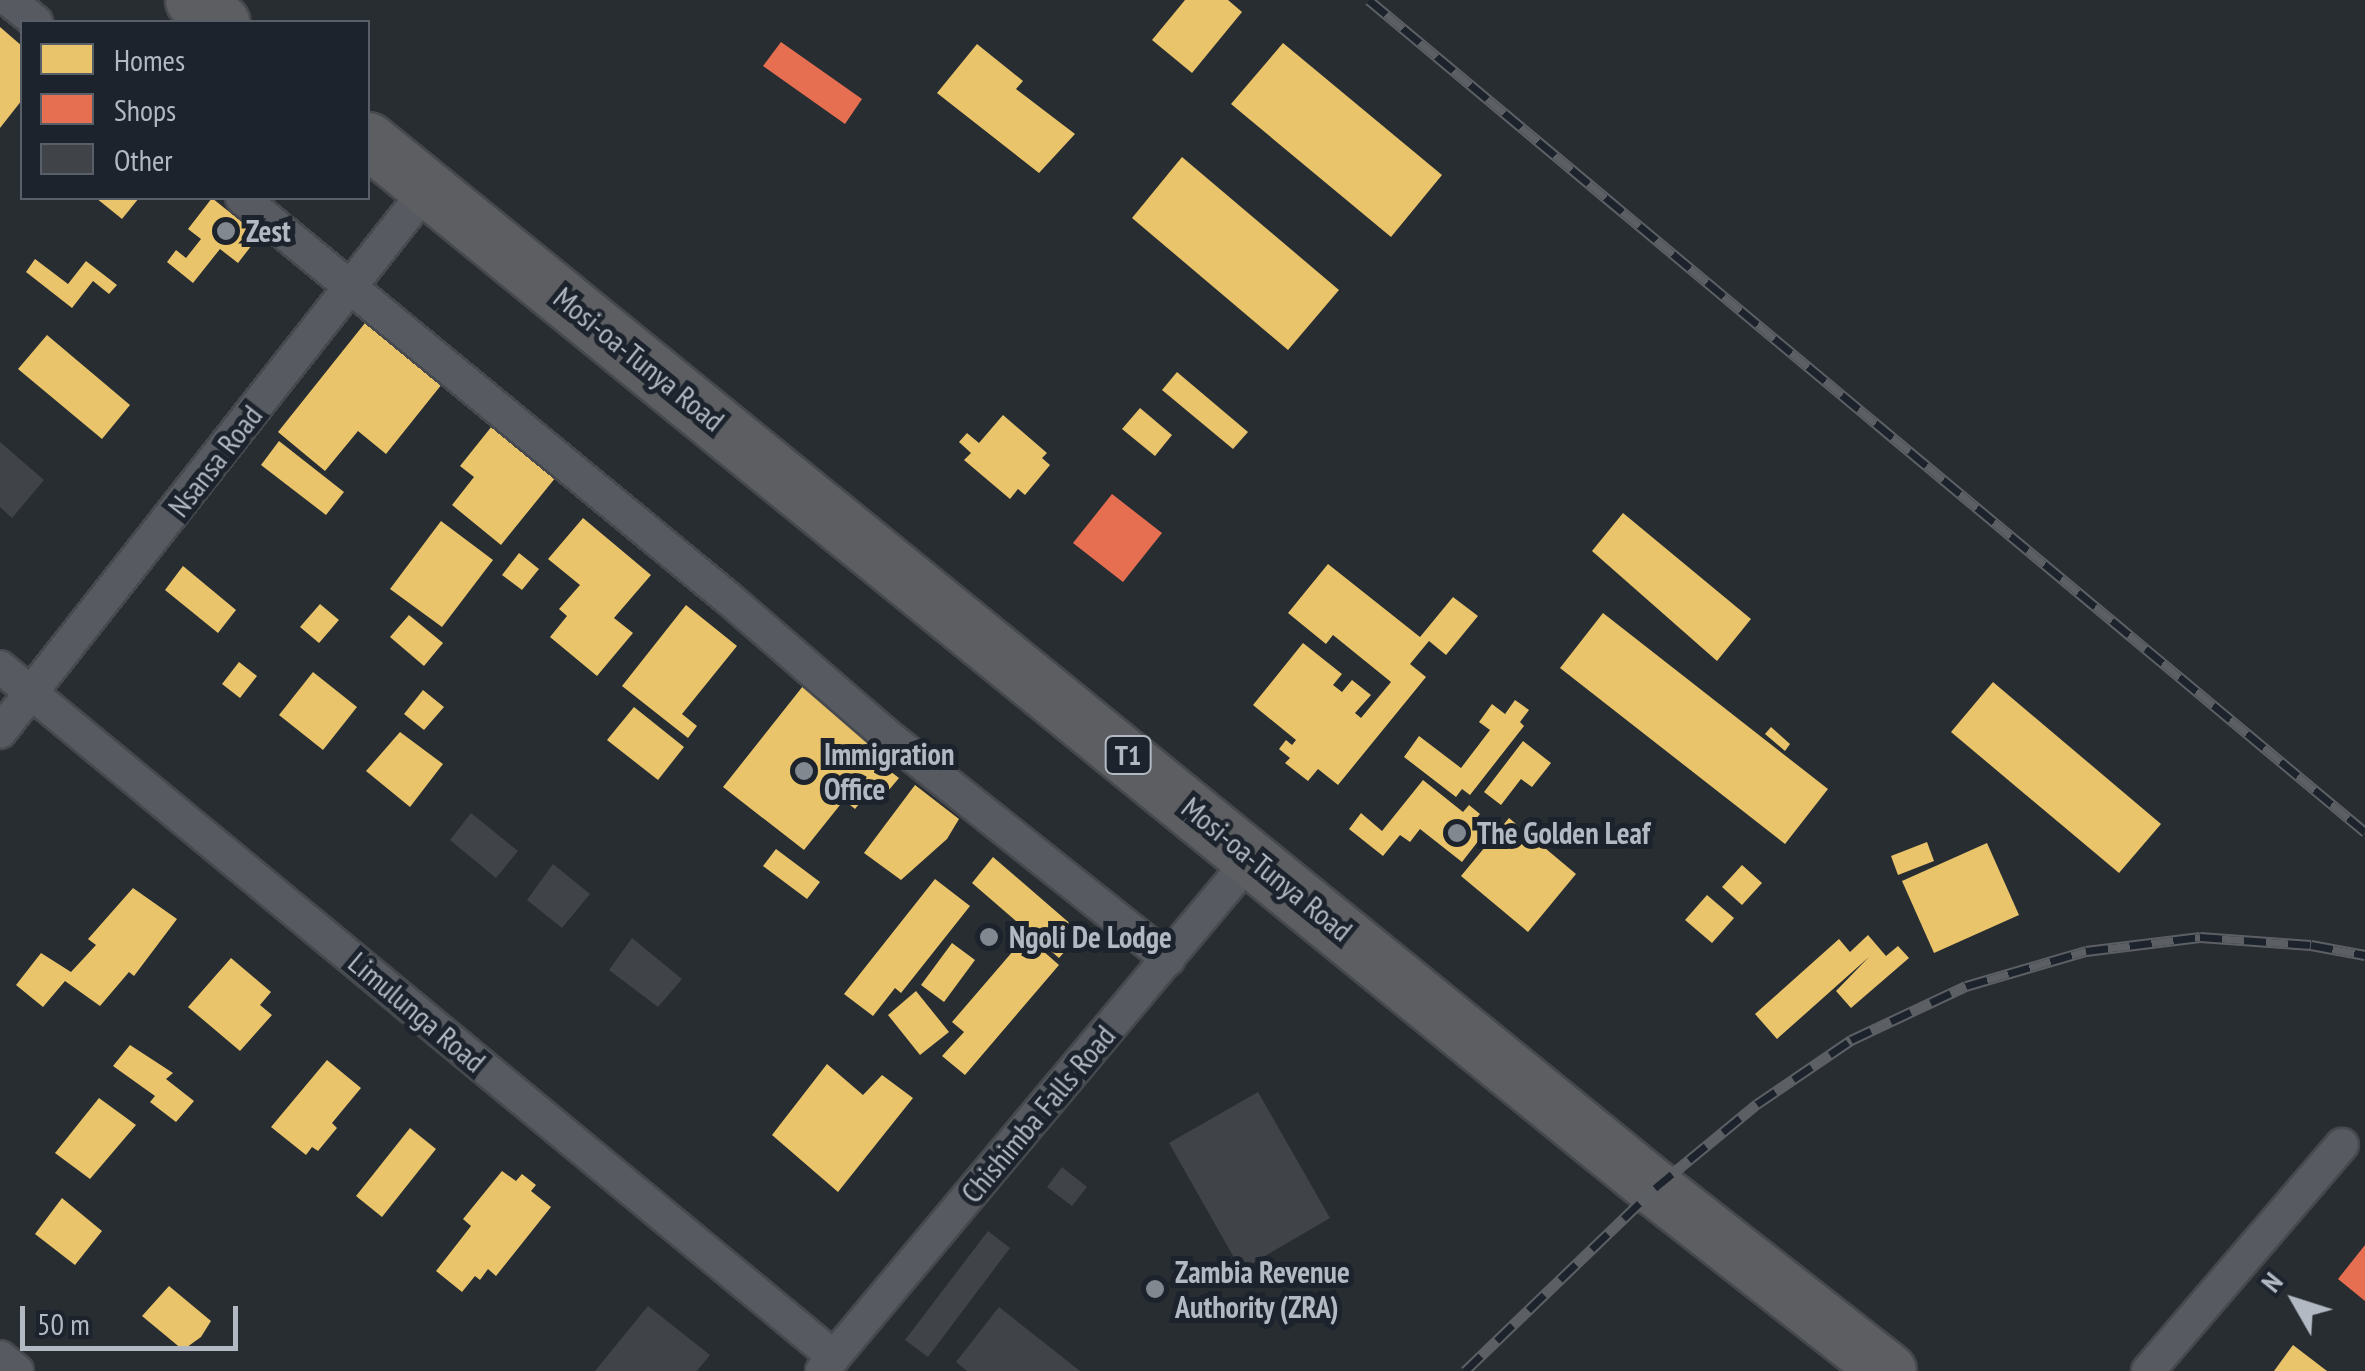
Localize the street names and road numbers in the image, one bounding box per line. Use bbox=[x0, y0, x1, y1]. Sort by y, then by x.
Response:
street label: Mosi-oa-Tunya Road bbox=[547, 279, 731, 439]
street label: Nsansa Road bbox=[160, 398, 270, 524]
road number: T1 bbox=[1103, 732, 1153, 778]
street label: Mosi-oa-Tunya Road bbox=[1175, 789, 1359, 949]
street label: Limulunga Road bbox=[341, 944, 493, 1080]
street label: Chishimba Falls Road bbox=[953, 1018, 1123, 1210]

